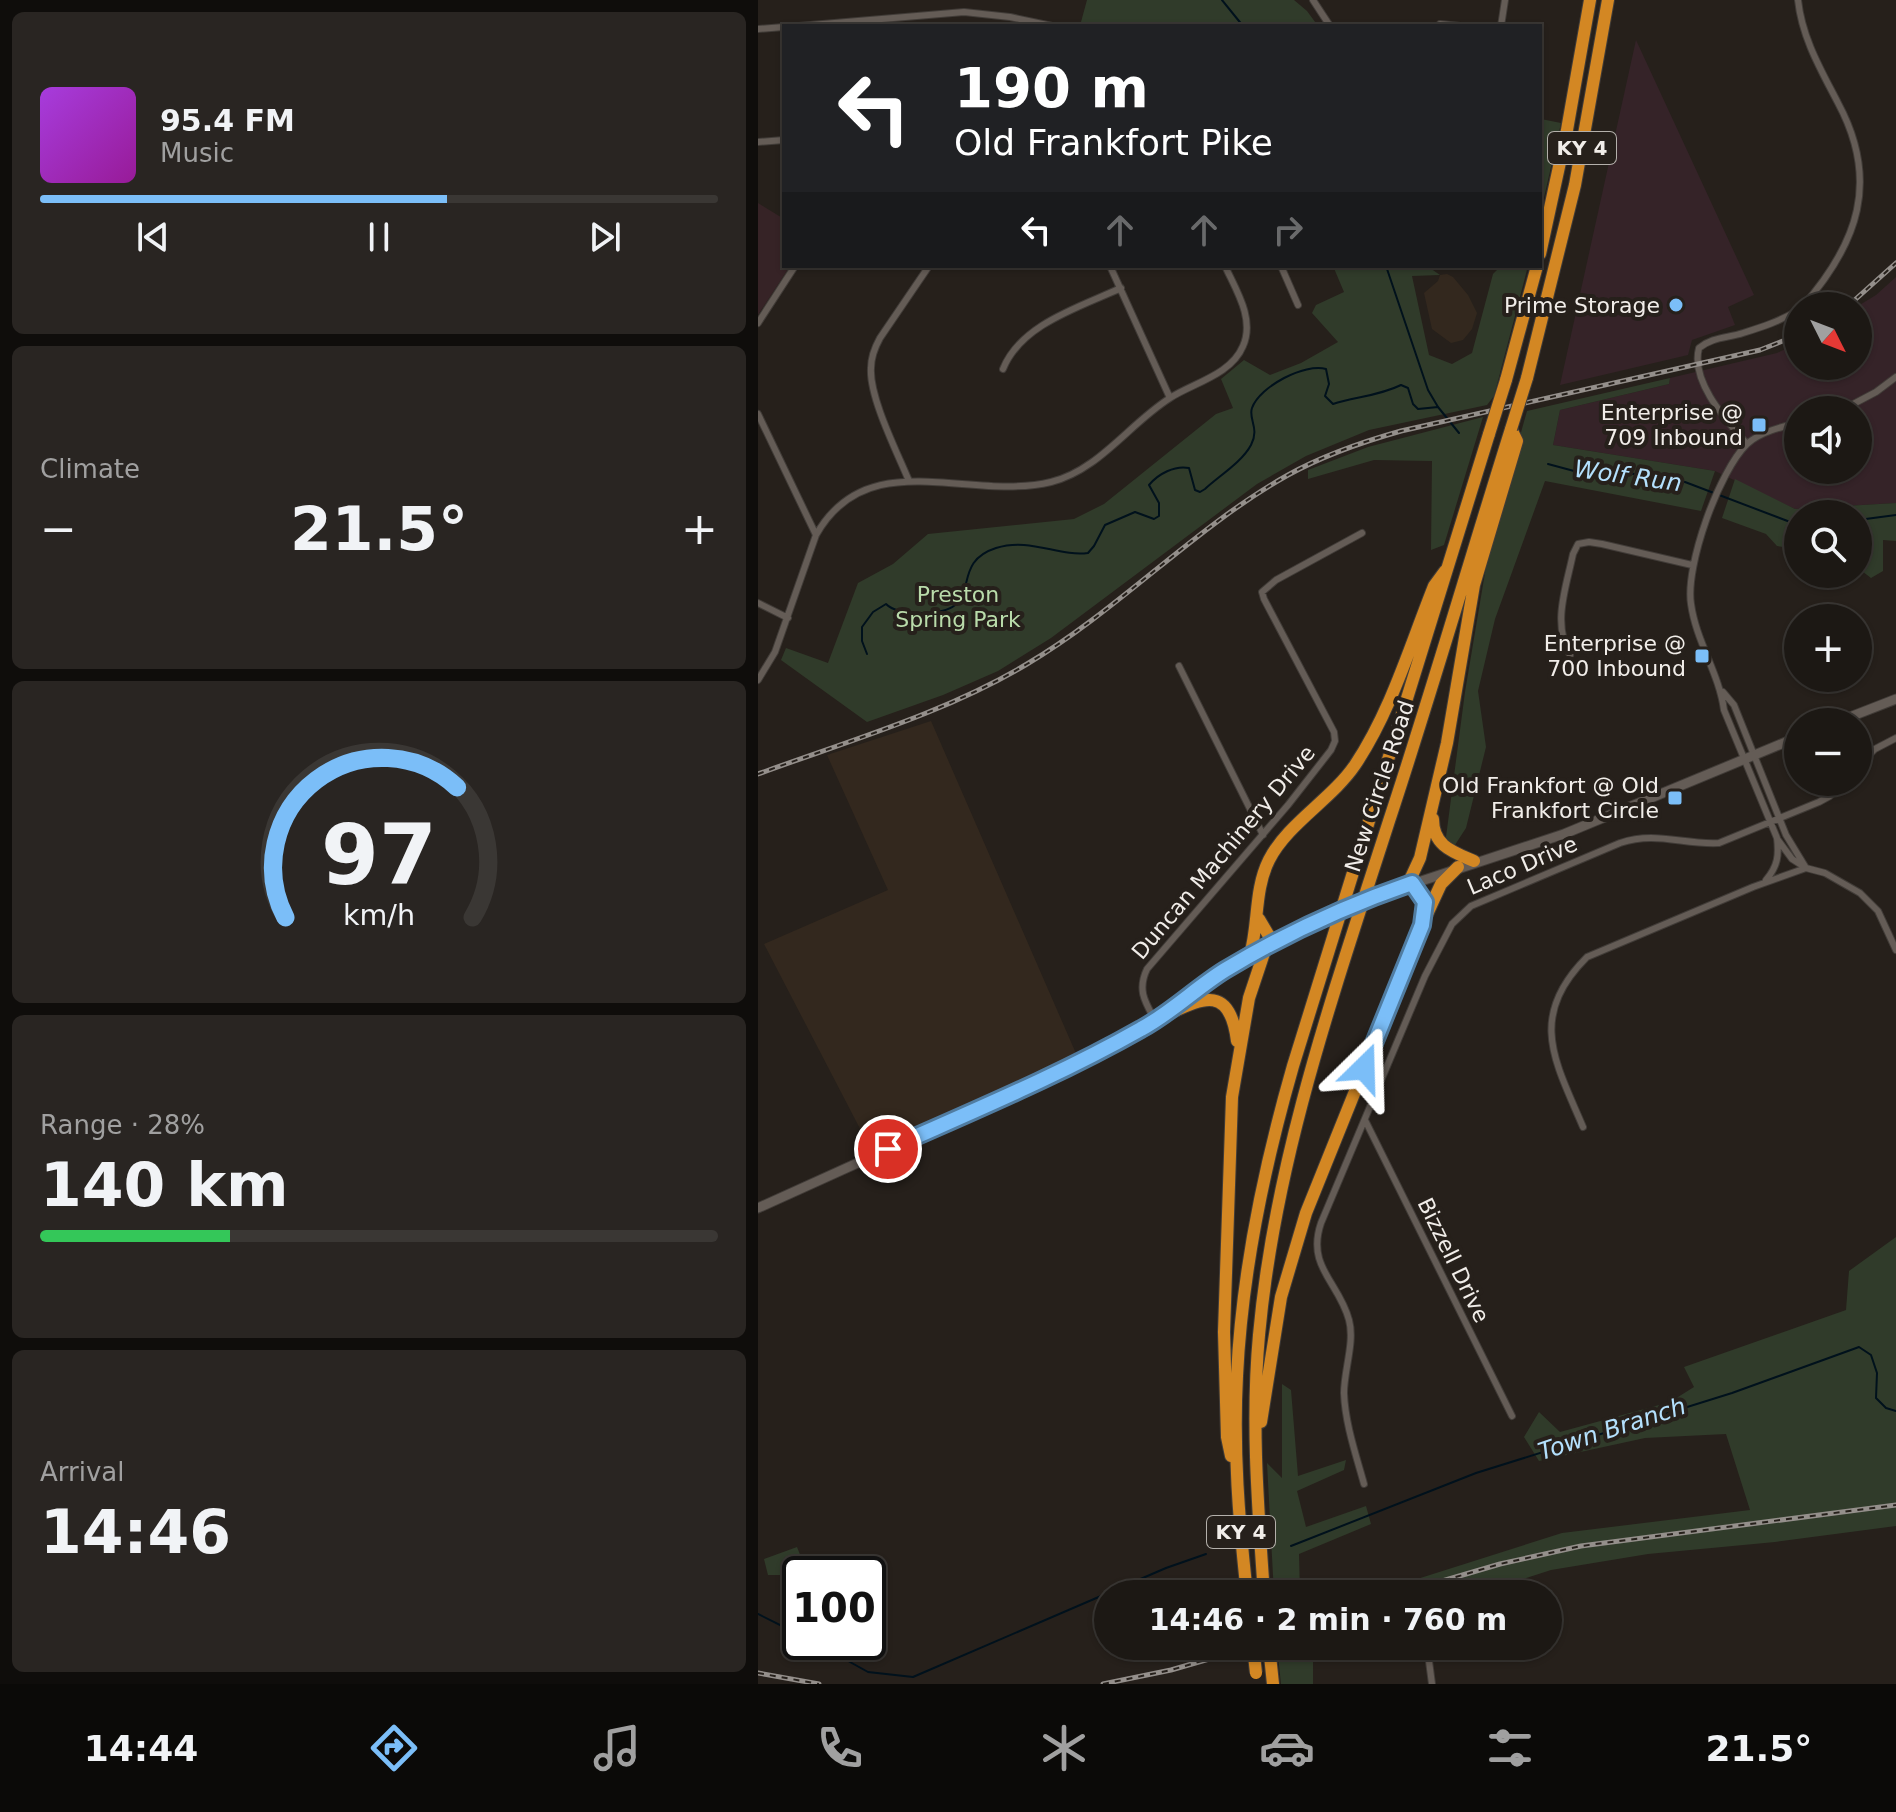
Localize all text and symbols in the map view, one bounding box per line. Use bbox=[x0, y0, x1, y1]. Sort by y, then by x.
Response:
text: 190 m bbox=[954, 55, 1149, 120]
icon: left bbox=[822, 56, 926, 160]
text: 95.4 FM bbox=[160, 103, 295, 138]
text: Old Frankfort Pike bbox=[954, 122, 1273, 163]
road number: KY 4 bbox=[1548, 132, 1616, 164]
text: Music bbox=[160, 138, 234, 168]
icon: left bbox=[1014, 208, 1058, 252]
icon: ahead bbox=[1098, 208, 1142, 252]
icon: ahead bbox=[1182, 208, 1226, 252]
icon: right bbox=[1266, 208, 1310, 252]
icon: previous bbox=[131, 215, 175, 259]
icon: pause bbox=[357, 215, 401, 259]
icon: next bbox=[583, 215, 627, 259]
north arrow bbox=[1784, 292, 1872, 380]
map controls bbox=[1784, 292, 1872, 796]
place label: Prime Storage bbox=[1504, 293, 1660, 318]
marker: Prime Storage bbox=[1667, 296, 1685, 314]
button: sound bbox=[1784, 396, 1872, 484]
place label: Enterprise @ 709 Inbound bbox=[1601, 400, 1743, 450]
marker: Enterprise @ 709 Inbound bbox=[1750, 416, 1768, 434]
text: Climate bbox=[40, 454, 140, 484]
water label: Wolf Run bbox=[1572, 455, 1684, 497]
text: 21.5° bbox=[290, 494, 468, 564]
button: search bbox=[1784, 500, 1872, 588]
text: − bbox=[40, 503, 77, 554]
text: + bbox=[681, 503, 718, 554]
park label: Preston Spring Park bbox=[895, 582, 1021, 632]
button: + bbox=[1784, 604, 1872, 692]
place label: Enterprise @ 700 Inbound bbox=[1544, 631, 1686, 681]
marker: Enterprise @ 700 Inbound bbox=[1693, 647, 1711, 665]
street label: New Circle Road bbox=[1340, 697, 1419, 875]
button: − bbox=[1784, 708, 1872, 796]
street label: Duncan Machinery Drive bbox=[1127, 740, 1320, 964]
place label: Old Frankfort @ Old Frankfort Circle bbox=[1442, 773, 1659, 823]
marker: Old Frankfort @ Old Frankfort Circle bbox=[1666, 789, 1684, 807]
text: 97 bbox=[321, 807, 437, 904]
street label: Laco Drive bbox=[1463, 831, 1581, 900]
text: km/h bbox=[343, 898, 415, 932]
position arrow bbox=[1322, 1026, 1406, 1110]
text: Range · 28% bbox=[40, 1110, 205, 1140]
pin bbox=[854, 1115, 922, 1183]
icon: arrive bbox=[866, 1127, 910, 1171]
text: 140 km bbox=[40, 1150, 289, 1220]
street label: Bizzell Drive bbox=[1413, 1194, 1495, 1327]
water label: Town Branch bbox=[1535, 1392, 1689, 1466]
text: Arrival bbox=[40, 1457, 124, 1487]
text: 14:46 bbox=[40, 1497, 231, 1567]
road number: KY 4 bbox=[1207, 1516, 1275, 1548]
speed limit sign: 100 bbox=[782, 1556, 886, 1660]
text: 14:46 · 2 min · 760 m bbox=[1149, 1602, 1507, 1637]
icon: directions bbox=[366, 1720, 422, 1776]
icon: music bbox=[589, 1720, 645, 1776]
icon: phone bbox=[812, 1720, 868, 1776]
icon: climate bbox=[1036, 1720, 1092, 1776]
icon: car bbox=[1259, 1720, 1315, 1776]
icon: filters bbox=[1482, 1720, 1538, 1776]
text: 14:44 bbox=[84, 1728, 198, 1769]
text: 21.5° bbox=[1705, 1728, 1812, 1769]

